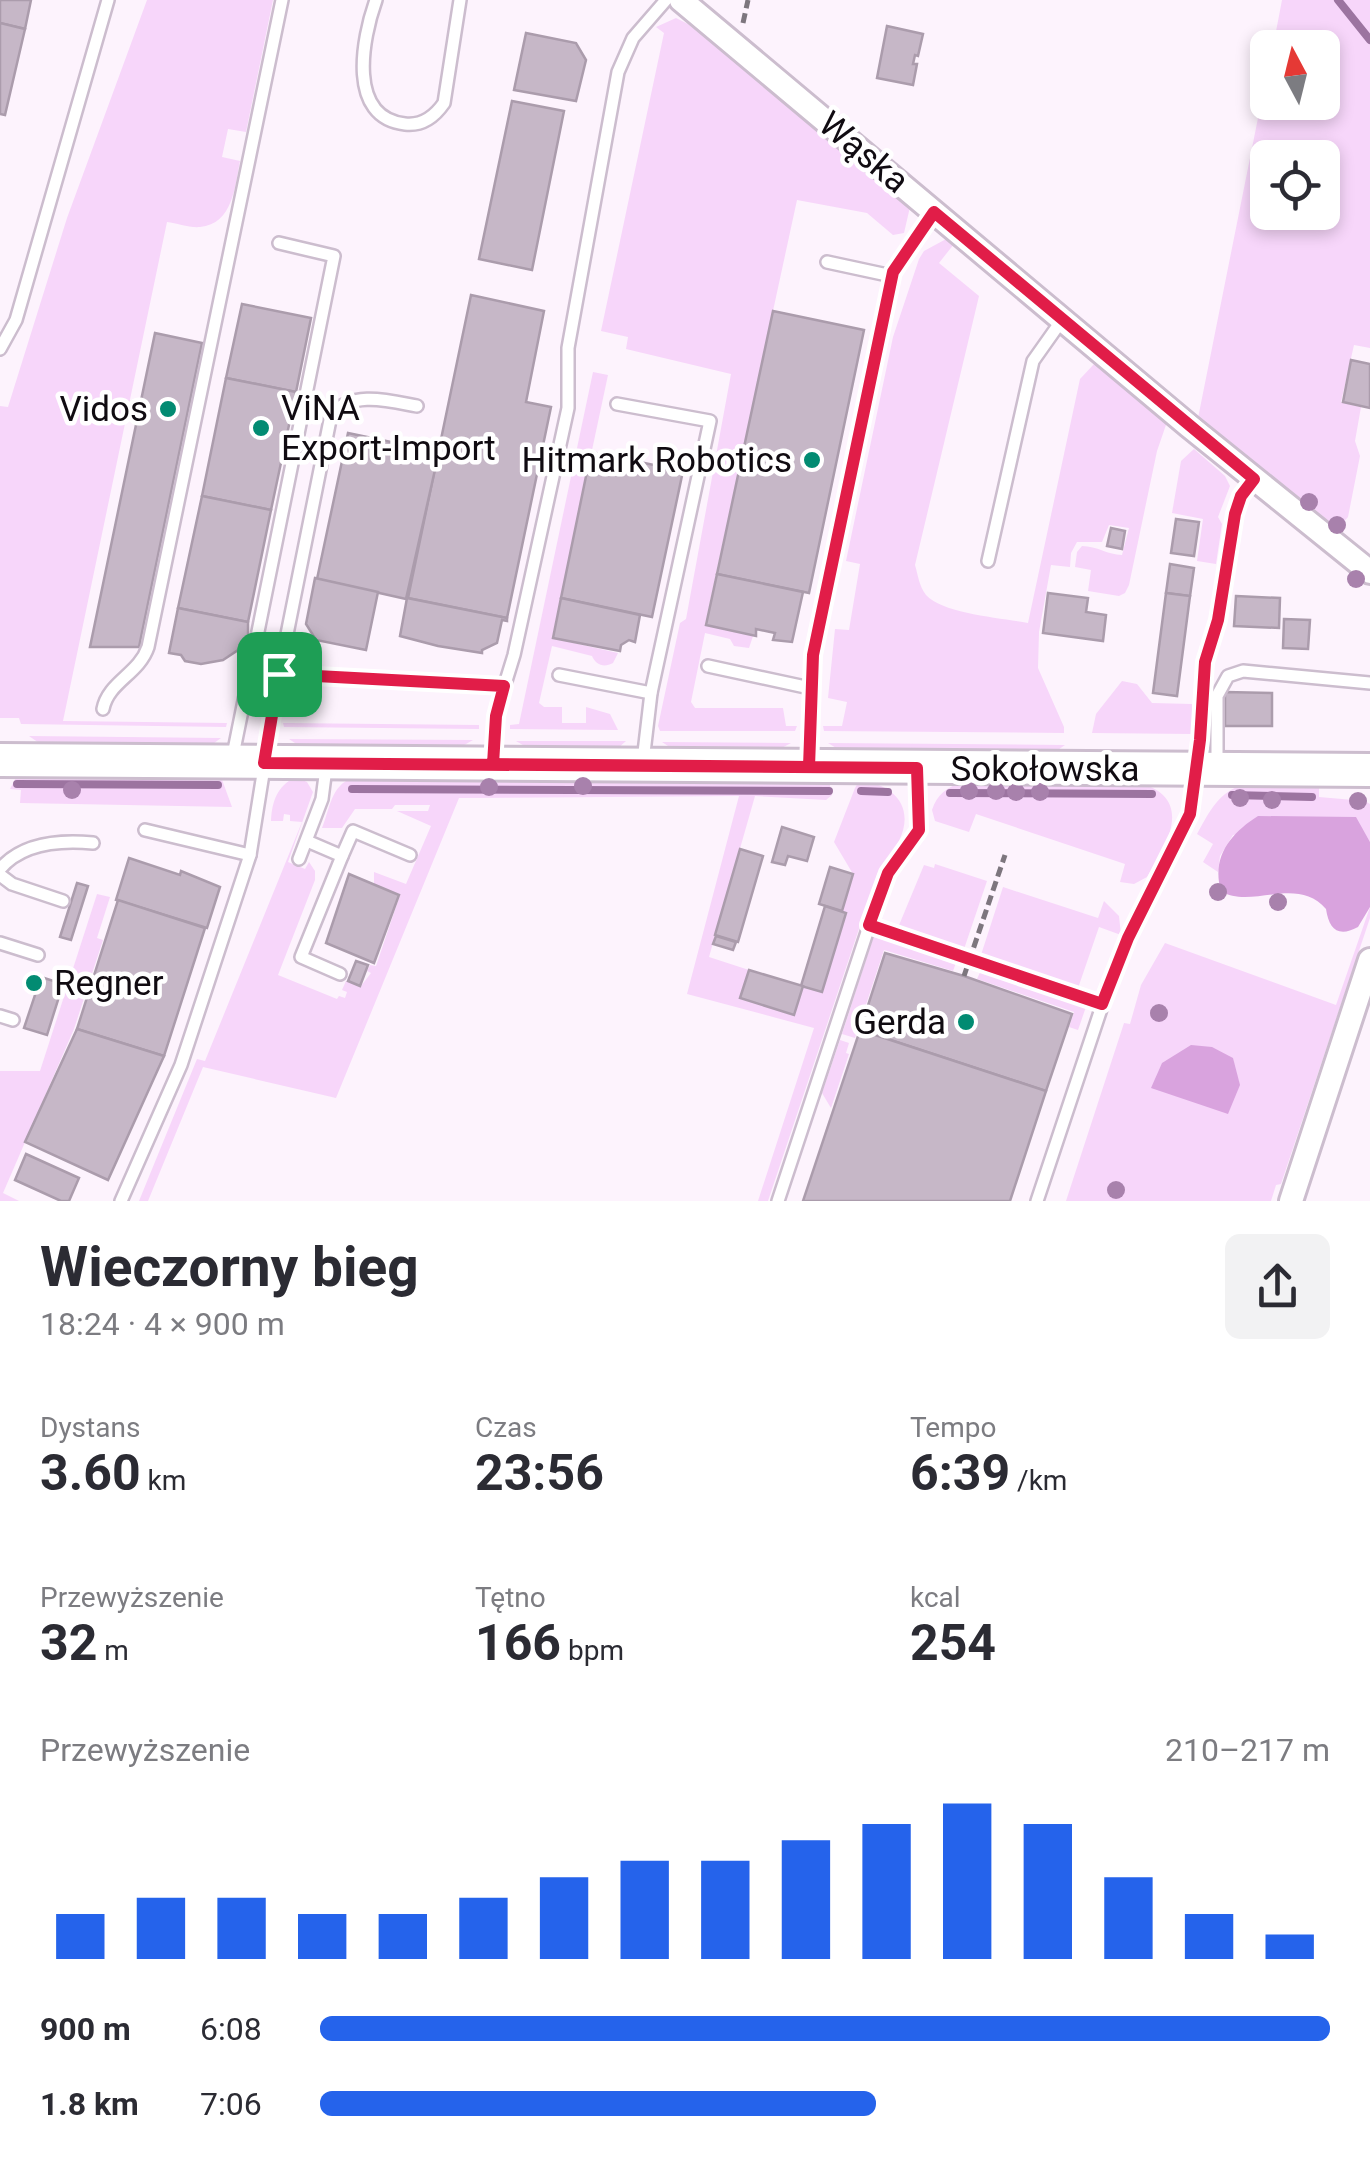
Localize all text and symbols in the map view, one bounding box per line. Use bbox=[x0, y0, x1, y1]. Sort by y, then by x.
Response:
north arrow bbox=[1250, 30, 1340, 120]
map controls bbox=[1250, 30, 1340, 230]
street label: Wąska bbox=[811, 103, 917, 202]
button: locate bbox=[1250, 140, 1340, 230]
place label: ViNA Export-Import bbox=[281, 388, 496, 469]
place label: Vidos bbox=[59, 389, 148, 430]
marker: Vidos bbox=[157, 398, 179, 420]
marker: ViNA Export-Import bbox=[250, 417, 272, 439]
place label: Hitmark Robotics bbox=[522, 440, 792, 481]
marker: Hitmark Robotics bbox=[801, 449, 823, 471]
pin bbox=[237, 632, 322, 717]
icon: arrive bbox=[252, 647, 307, 702]
street label: Sokołowska bbox=[950, 749, 1140, 790]
place label: Regner bbox=[54, 963, 164, 1004]
marker: Regner bbox=[23, 972, 45, 994]
place label: Gerda bbox=[853, 1002, 946, 1043]
marker: Gerda bbox=[955, 1011, 977, 1033]
button: share bbox=[1225, 1234, 1330, 1339]
text: Wieczorny bieg bbox=[40, 1235, 419, 1299]
text: 18:24 · 4 × 900 m bbox=[40, 1305, 285, 1343]
text: Dystans bbox=[40, 1411, 140, 1444]
text: Czas bbox=[475, 1411, 537, 1444]
text: Tempo bbox=[910, 1411, 996, 1444]
text: 3.60 bbox=[40, 1444, 141, 1502]
text: 23:56 bbox=[475, 1444, 604, 1502]
text: 6:39 bbox=[910, 1444, 1010, 1502]
text: km bbox=[141, 1464, 186, 1497]
text: /km bbox=[1010, 1464, 1067, 1497]
text: Przewyższenie bbox=[40, 1581, 224, 1614]
text: Tętno bbox=[475, 1581, 546, 1614]
text: kcal bbox=[910, 1581, 961, 1614]
text: 32 bbox=[40, 1614, 97, 1672]
text: 166 bbox=[475, 1614, 561, 1672]
text: 254 bbox=[910, 1614, 996, 1672]
text: m bbox=[97, 1634, 129, 1667]
text: bpm bbox=[561, 1634, 624, 1667]
text: Przewyższenie bbox=[40, 1731, 250, 1769]
text: 210–217 m bbox=[1165, 1731, 1330, 1769]
text: 900 m bbox=[40, 2010, 131, 2048]
text: 6:08 bbox=[200, 2010, 262, 2048]
text: 1.8 km bbox=[40, 2085, 139, 2123]
text: 7:06 bbox=[200, 2085, 262, 2123]

